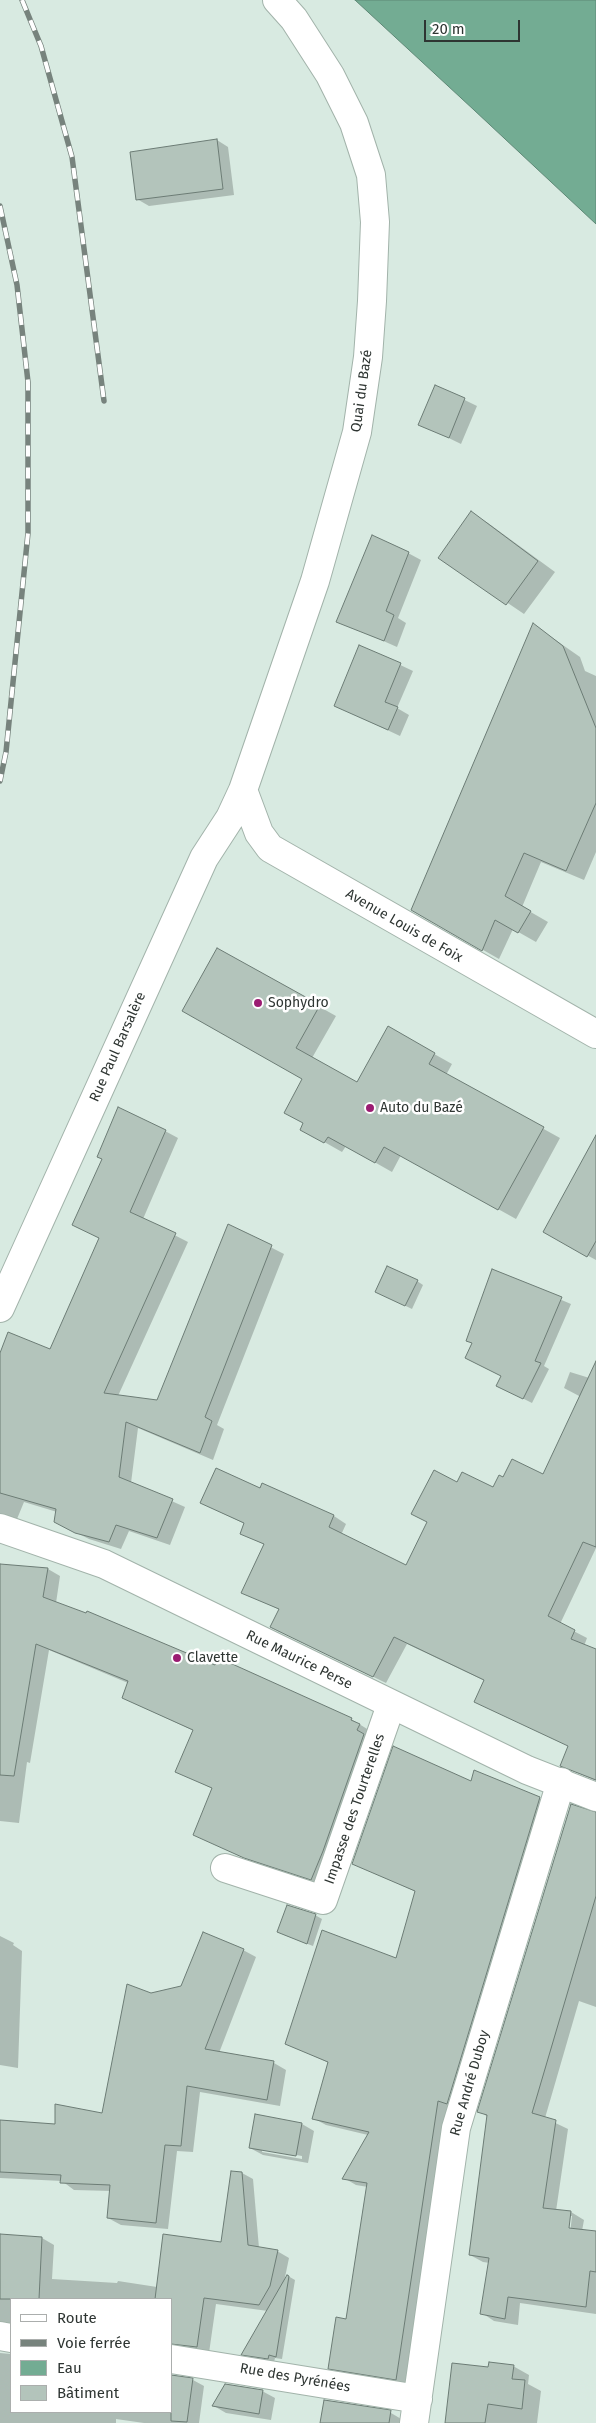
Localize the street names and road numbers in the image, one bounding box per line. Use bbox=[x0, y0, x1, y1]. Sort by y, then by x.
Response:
street label: Quai du Bazé bbox=[348, 349, 376, 433]
street label: Avenue Louis de Foix bbox=[343, 886, 465, 966]
street label: Rue Paul Barsalère bbox=[86, 990, 150, 1104]
street label: Rue Maurice Perse bbox=[243, 1627, 355, 1693]
street label: Impasse des Tourterelles bbox=[321, 1732, 389, 1886]
street label: Rue André Duboy bbox=[447, 2028, 493, 2138]
street label: Rue des Pyrénées bbox=[239, 2360, 351, 2396]

